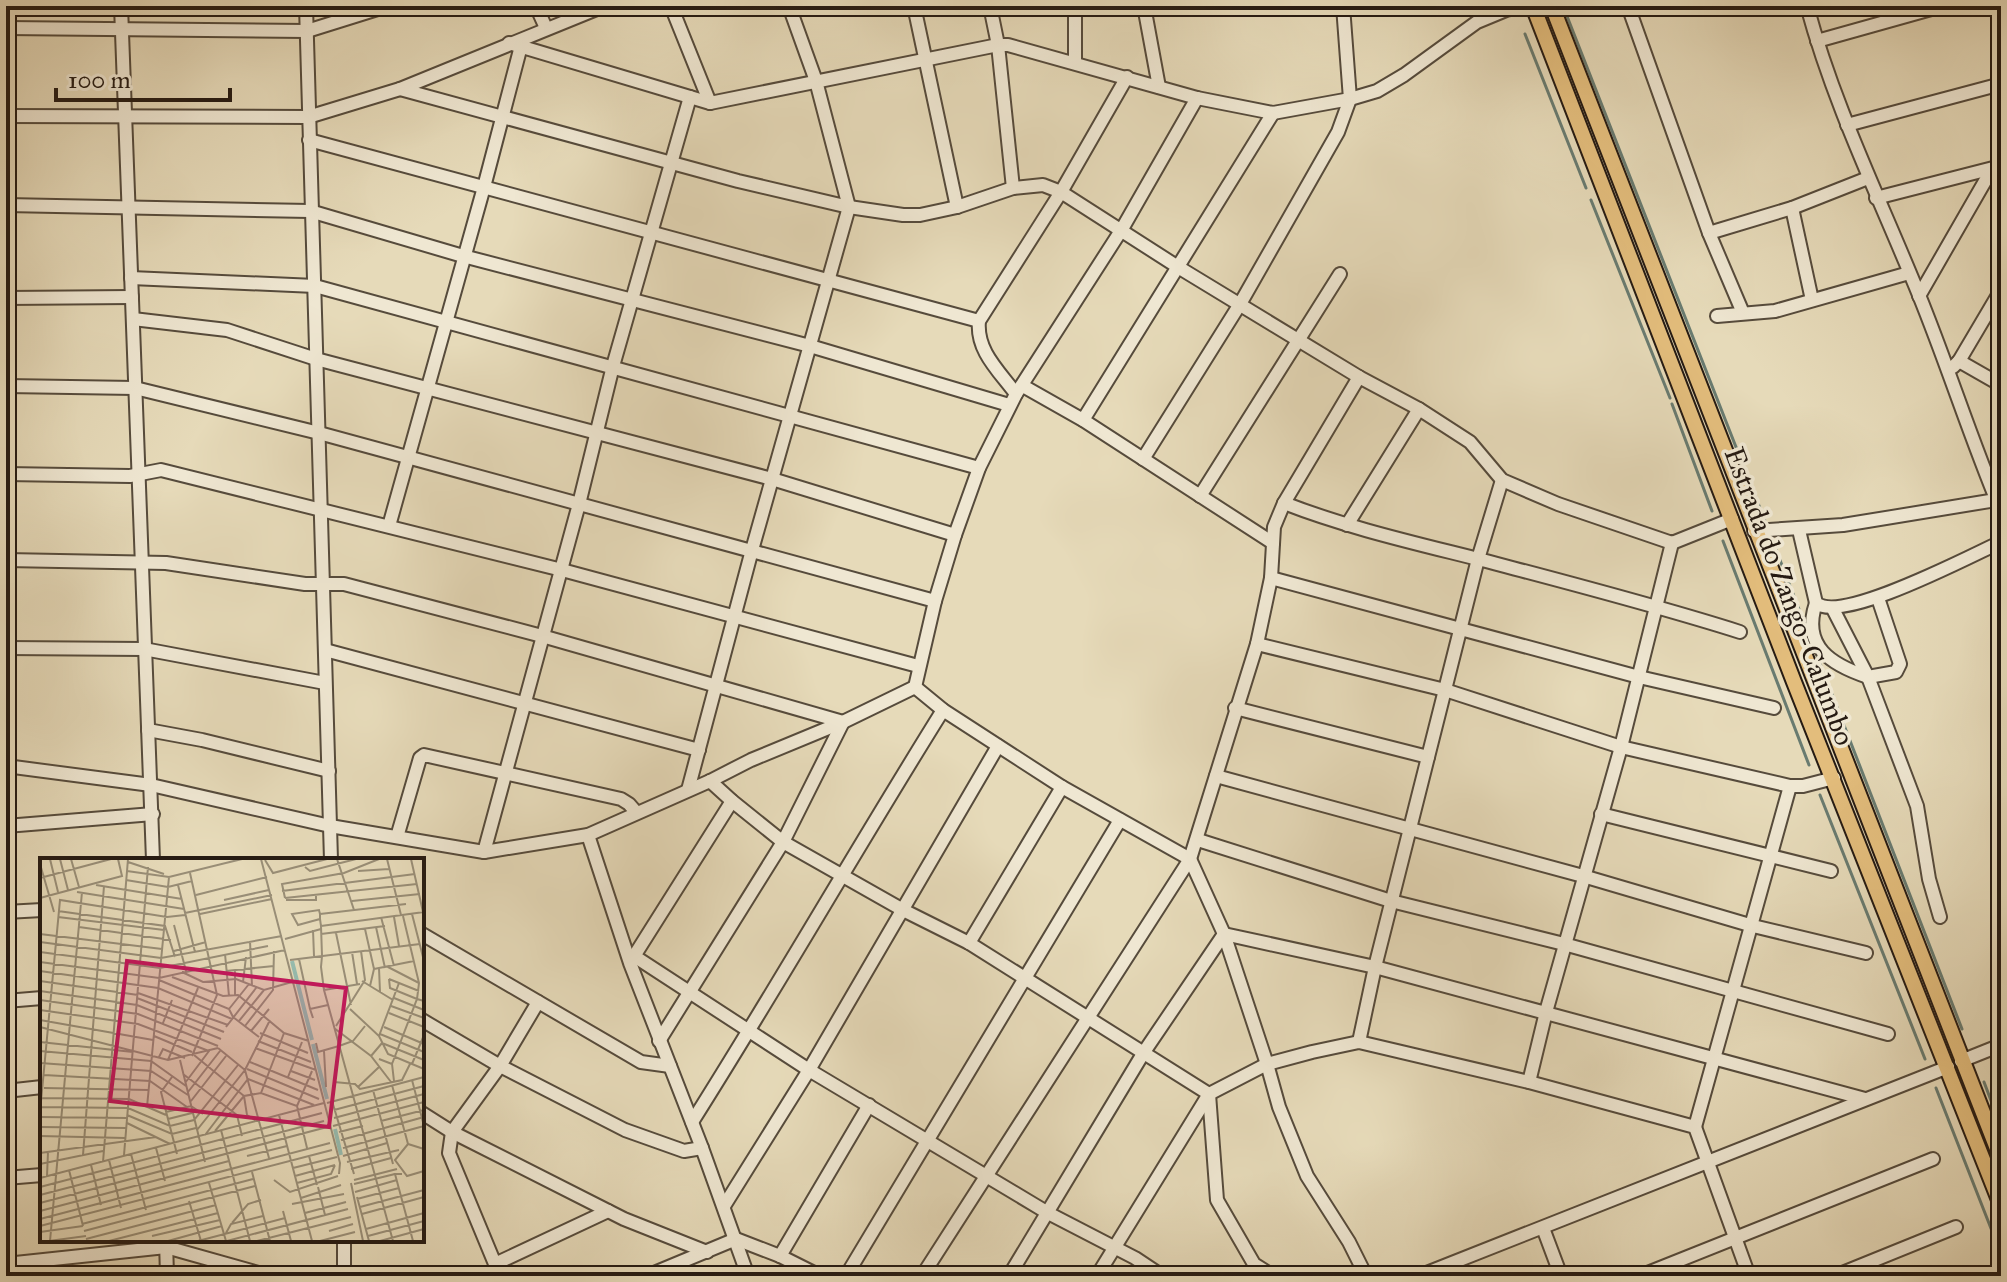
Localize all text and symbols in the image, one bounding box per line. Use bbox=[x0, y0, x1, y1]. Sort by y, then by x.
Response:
scale bar bbox=[56, 52, 230, 102]
text: 100 m bbox=[68, 65, 131, 95]
street label: Estrada do Zango-Calumbo bbox=[1716, 442, 1863, 750]
inset map bbox=[40, 858, 424, 1242]

